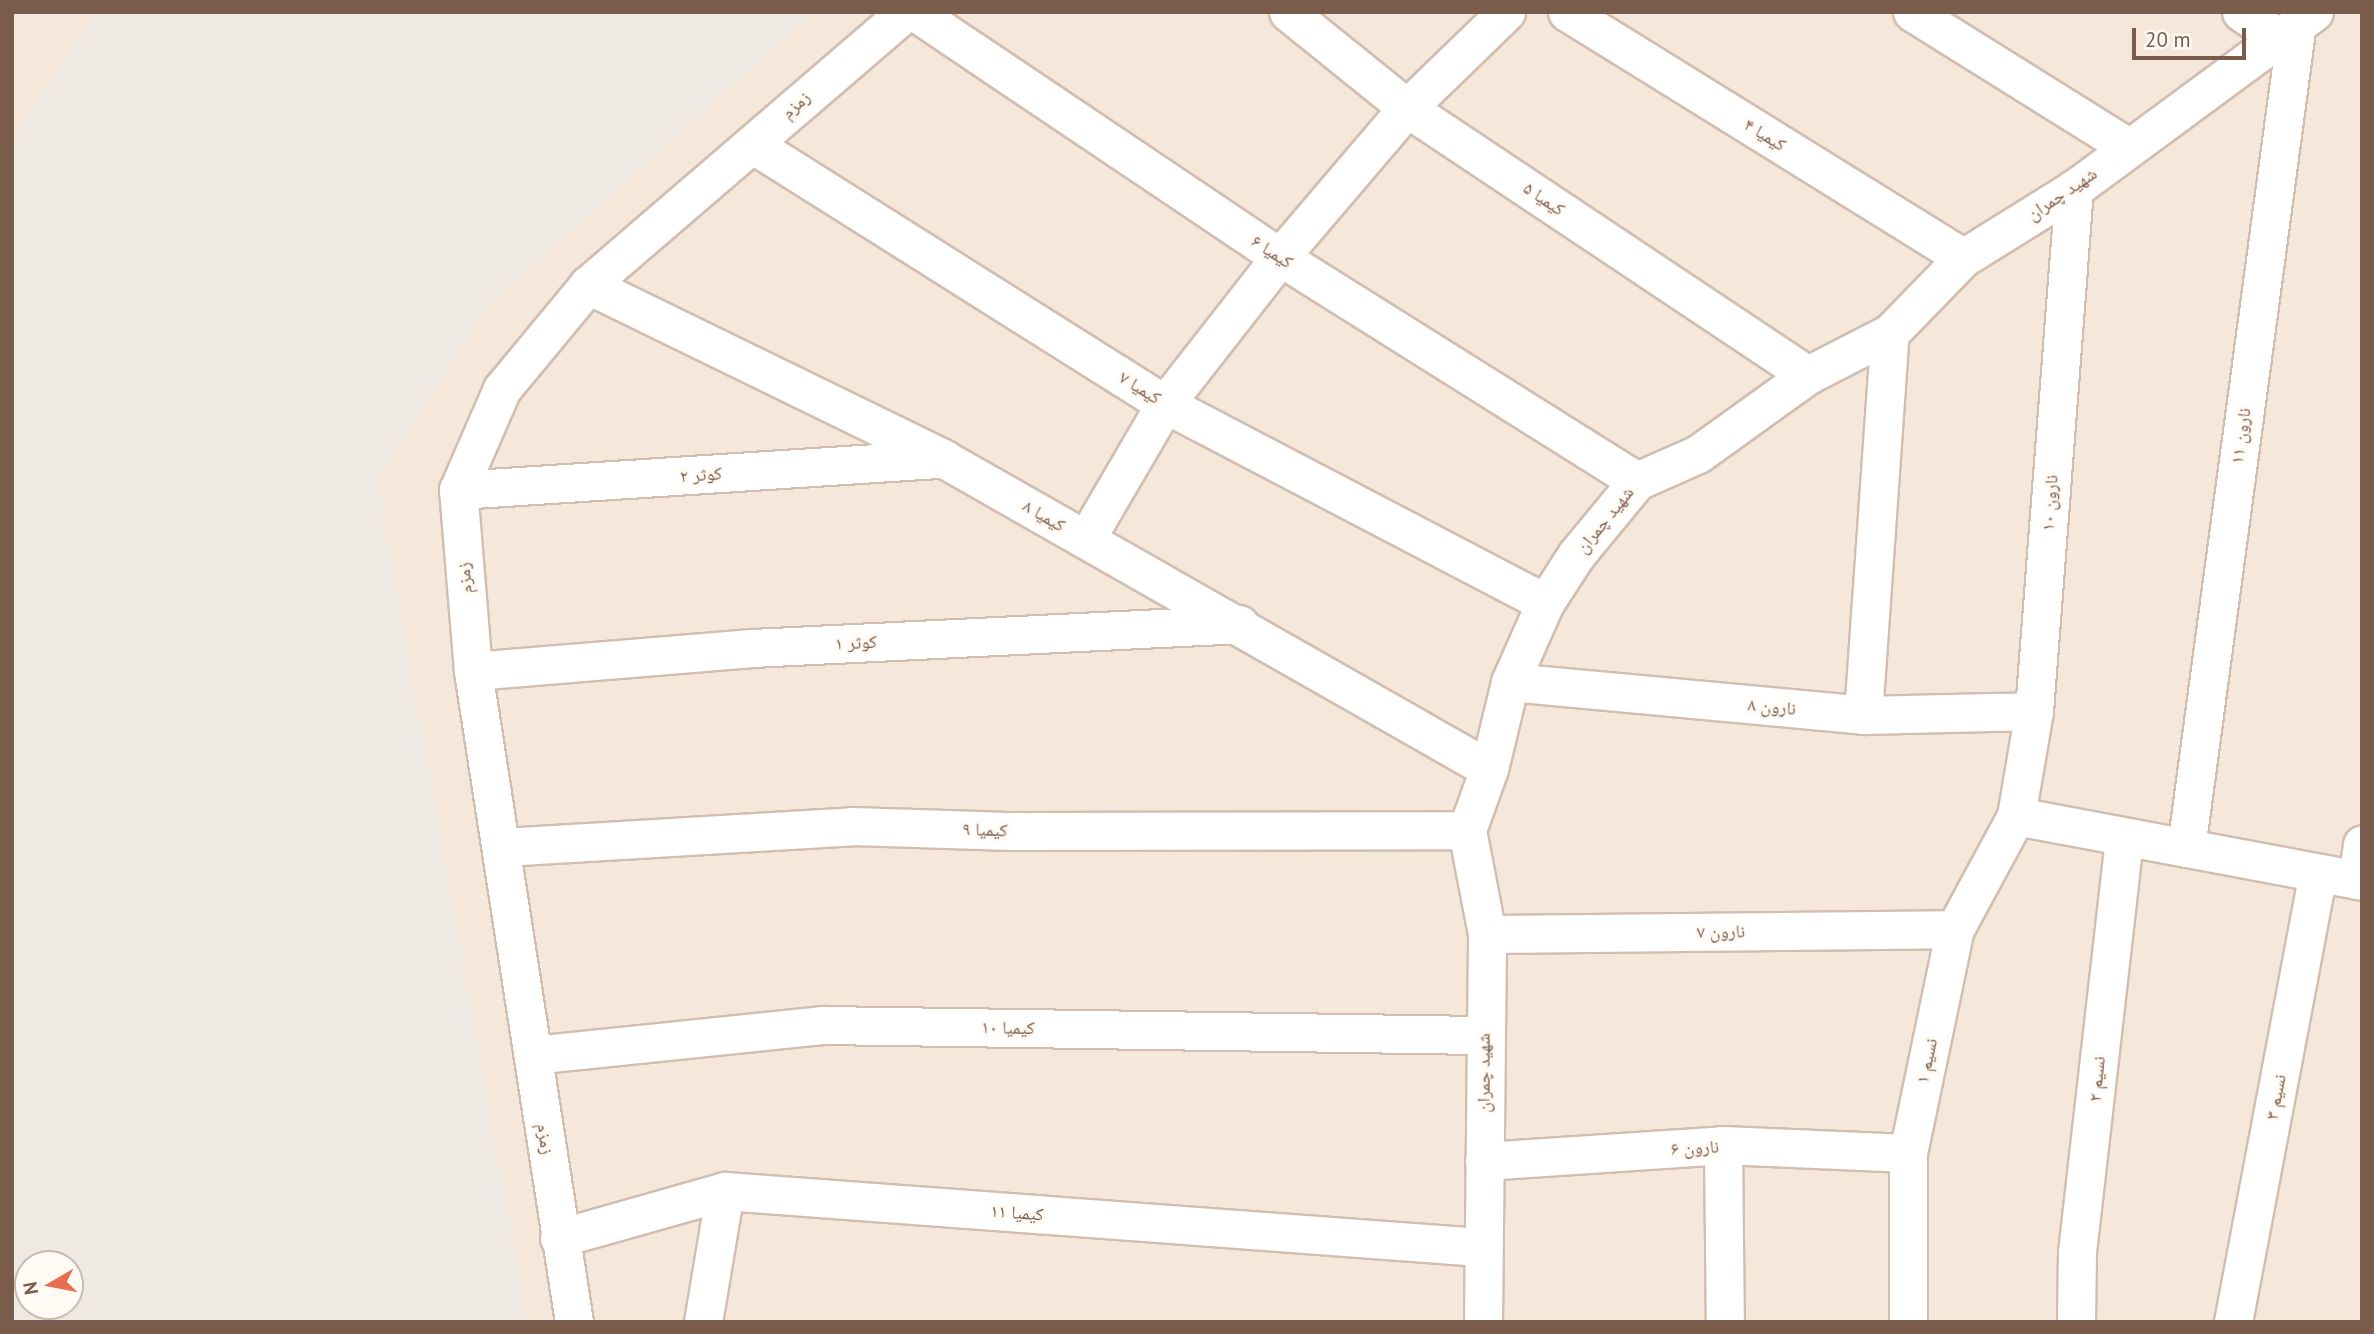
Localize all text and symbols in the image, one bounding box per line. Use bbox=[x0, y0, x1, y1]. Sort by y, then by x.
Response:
scale bar bbox=[2136, 14, 2250, 58]
text: 20 m bbox=[2145, 26, 2191, 53]
street label: زمزم bbox=[777, 87, 815, 123]
street label: کیمیا ۴ bbox=[1740, 114, 1790, 156]
street label: شهید چمران bbox=[2023, 163, 2101, 225]
street label: کیمیا ۵ bbox=[1519, 177, 1569, 221]
street label: کیمیا ۶ bbox=[1247, 231, 1297, 273]
street label: کیمیا ۷ bbox=[1115, 367, 1165, 409]
street label: نارون ۱۱ bbox=[2226, 407, 2256, 465]
street label: کوثر ۲ bbox=[679, 463, 723, 487]
street label: نارون ۱۰ bbox=[2037, 474, 2063, 532]
street label: شهید چمران bbox=[1572, 482, 1638, 558]
street label: کیمیا ۸ bbox=[1019, 495, 1069, 537]
street label: زمزم bbox=[453, 562, 477, 594]
street label: کوثر ۱ bbox=[834, 631, 878, 655]
street label: نارون ۸ bbox=[1747, 694, 1797, 720]
street label: کیمیا ۹ bbox=[962, 818, 1008, 842]
street label: نارون ۷ bbox=[1697, 921, 1745, 943]
street label: کیمیا ۱۰ bbox=[981, 1017, 1035, 1039]
street label: شهید چمران bbox=[1473, 1033, 1495, 1113]
street label: نسیم ۱ bbox=[1912, 1036, 1942, 1086]
street label: نسیم ۲ bbox=[2084, 1055, 2110, 1103]
street label: نسیم ۳ bbox=[2261, 1072, 2291, 1122]
street label: زمزم bbox=[532, 1122, 558, 1156]
street label: نارون ۶ bbox=[1670, 1136, 1720, 1160]
street label: کیمیا ۱۱ bbox=[990, 1200, 1044, 1226]
north arrow bbox=[14, 1250, 84, 1320]
text: N bbox=[17, 1280, 43, 1297]

